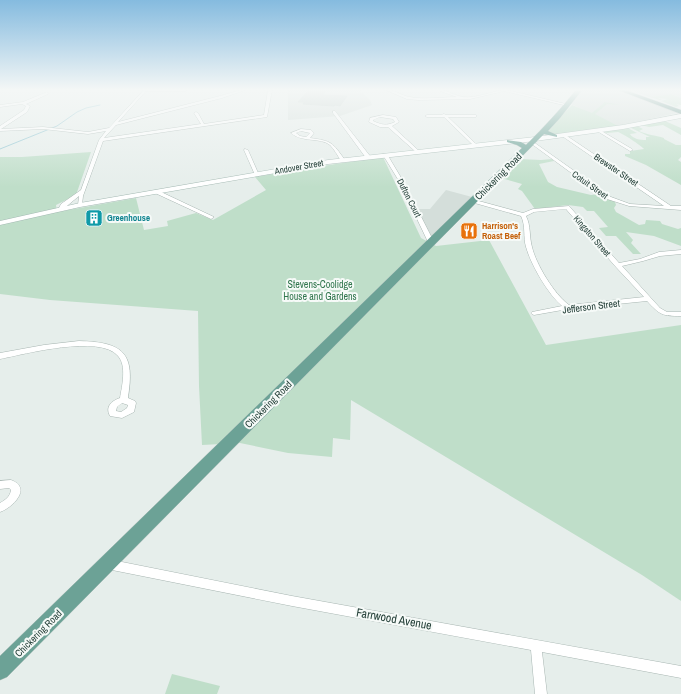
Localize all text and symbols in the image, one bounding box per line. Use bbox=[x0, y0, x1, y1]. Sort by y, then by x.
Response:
street label: Chickering Road bbox=[472, 150, 525, 203]
street label: Brewster Street bbox=[592, 151, 640, 189]
street label: Andover Street bbox=[273, 157, 324, 177]
street label: Cotuit Street bbox=[570, 168, 610, 202]
street label: Dufton Court bbox=[394, 177, 424, 219]
building icon: Greenhouse bbox=[84, 208, 104, 228]
place label: Greenhouse bbox=[107, 212, 150, 224]
street label: Kingston Street bbox=[571, 213, 613, 259]
place label: Harrison's Roast Beef bbox=[482, 220, 521, 242]
restaurant icon: Harrison's Roast Beef bbox=[459, 221, 479, 241]
park label: Stevens-Coolidge House and Gardens bbox=[283, 278, 357, 303]
street label: Jefferson Street bbox=[562, 296, 621, 316]
street label: Chickering Road bbox=[242, 378, 295, 431]
street label: Farrwood Avenue bbox=[355, 604, 433, 634]
street label: Chickering Road bbox=[12, 607, 65, 660]

